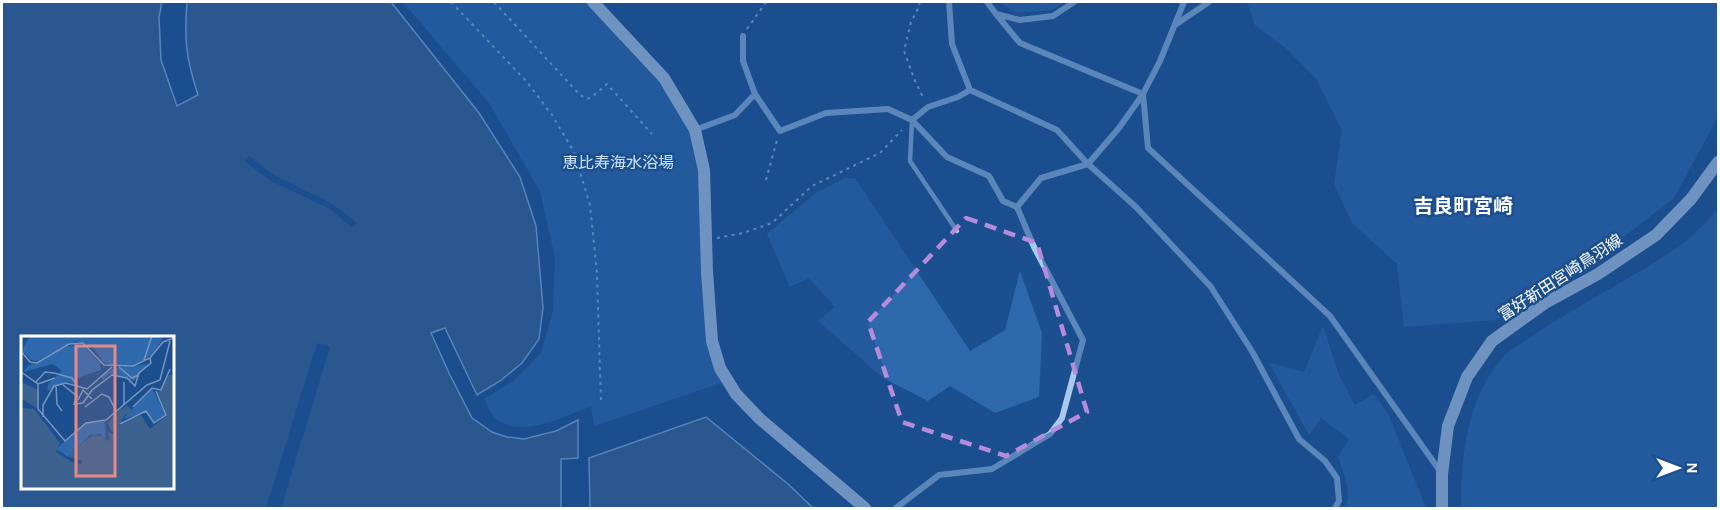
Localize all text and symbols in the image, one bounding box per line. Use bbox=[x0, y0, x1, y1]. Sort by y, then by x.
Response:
park label: 恵比寿海水浴場 bbox=[562, 153, 674, 172]
district label: 吉良町宮崎 bbox=[1413, 195, 1513, 218]
street label: 富好新田宮崎鳥羽線 bbox=[1495, 230, 1626, 325]
inset map bbox=[21, 336, 174, 489]
north arrow bbox=[1648, 438, 1708, 498]
text: N bbox=[1683, 462, 1702, 474]

